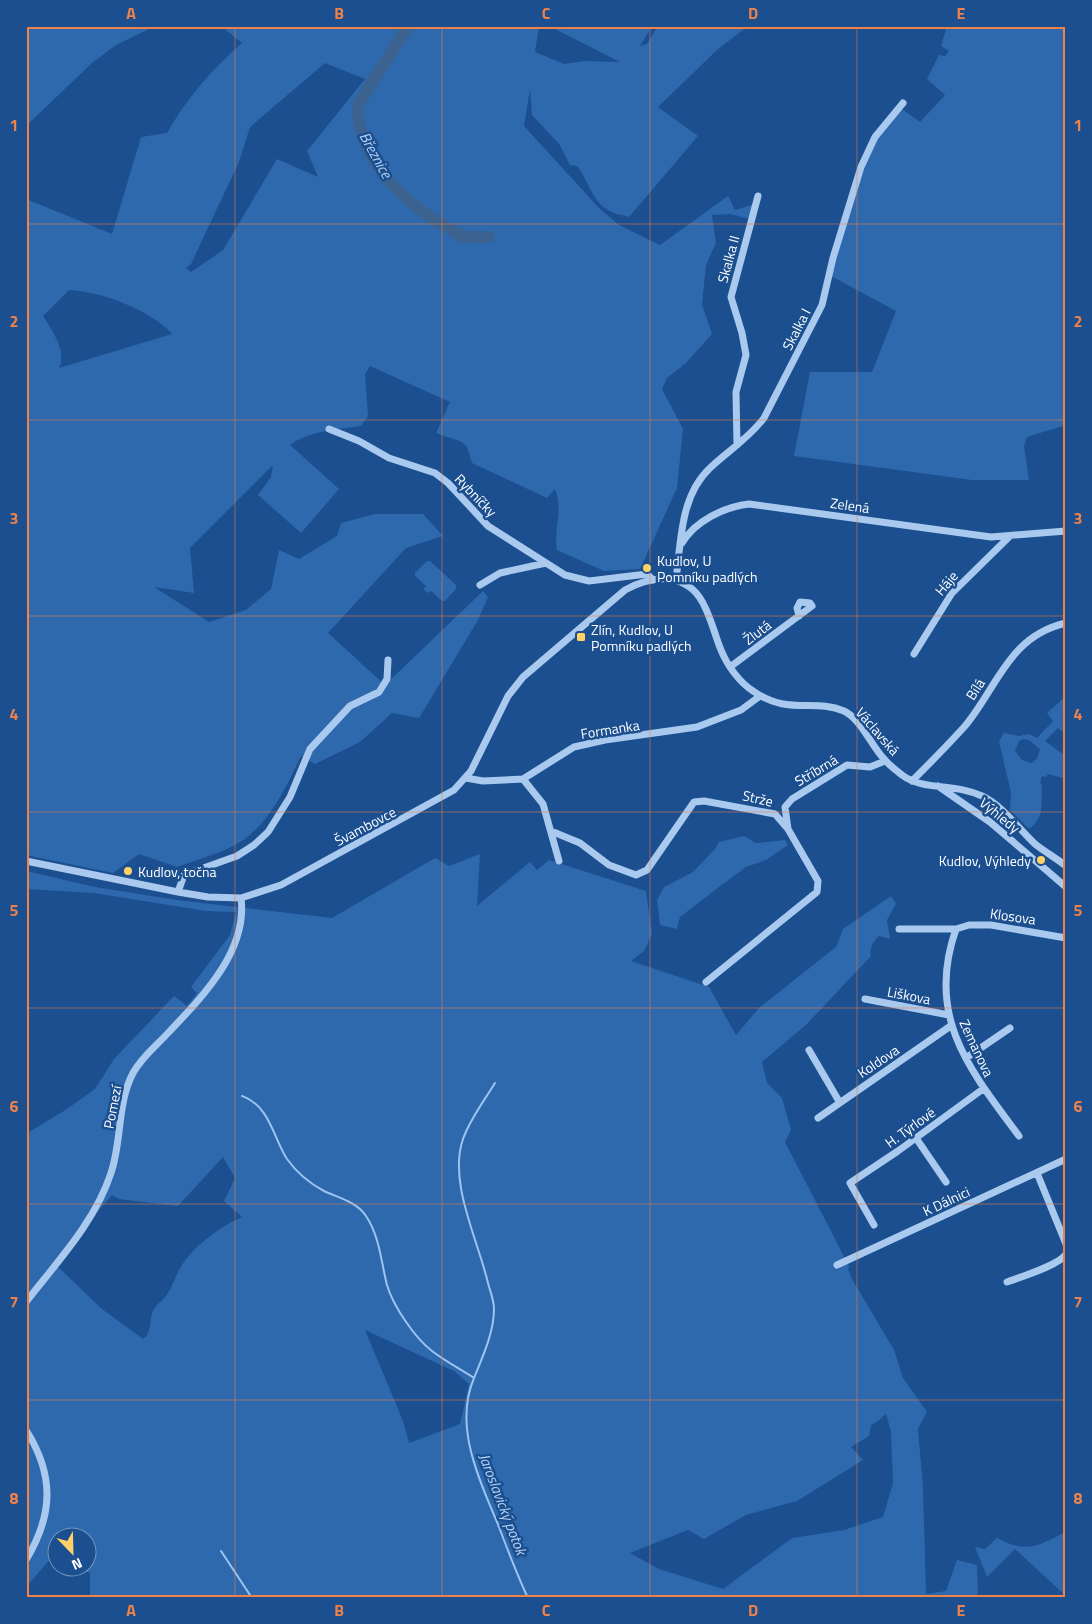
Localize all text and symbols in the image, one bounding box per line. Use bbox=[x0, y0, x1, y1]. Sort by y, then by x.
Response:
text: A bbox=[126, 1, 136, 25]
text: B bbox=[334, 1, 344, 25]
text: C bbox=[542, 1, 551, 25]
text: D bbox=[748, 1, 758, 25]
text: E bbox=[957, 1, 966, 25]
text: 1 bbox=[10, 113, 18, 137]
text: 1 bbox=[1074, 113, 1082, 137]
water label: Březnice bbox=[354, 128, 399, 183]
street label: Skalka II bbox=[712, 233, 744, 285]
street label: Skalka I bbox=[776, 304, 816, 354]
text: 2 bbox=[10, 309, 18, 333]
text: 2 bbox=[1074, 309, 1082, 333]
street label: Rybníčky bbox=[450, 469, 502, 521]
street label: Zelená bbox=[829, 492, 871, 518]
text: 3 bbox=[10, 506, 18, 530]
text: 3 bbox=[1074, 506, 1082, 530]
place label: Kudlov, U Pomníku padlých bbox=[657, 550, 758, 587]
marker: Kudlov, U Pomníku padlých bbox=[641, 562, 653, 574]
street label: Háje bbox=[929, 566, 963, 600]
street label: Žlutá bbox=[739, 615, 775, 649]
place label: Zlín, Kudlov, U Pomníku padlých bbox=[591, 619, 692, 656]
marker: Zlín, Kudlov, U Pomníku padlých bbox=[575, 631, 587, 643]
street label: Bílá bbox=[960, 674, 990, 704]
text: 4 bbox=[10, 702, 19, 726]
street label: Václavská bbox=[851, 702, 905, 760]
text: 4 bbox=[1074, 702, 1083, 726]
street label: Formanka bbox=[579, 714, 641, 744]
street label: Stříbrná bbox=[790, 749, 842, 791]
street label: Strže bbox=[741, 784, 775, 812]
street label: Výhledy bbox=[975, 792, 1025, 838]
street label: Švambovce bbox=[330, 801, 400, 851]
place label: Kudlov, Výhledy bbox=[939, 850, 1031, 871]
marker: Kudlov, Výhledy bbox=[1035, 854, 1047, 866]
place label: Kudlov, točna bbox=[138, 861, 217, 882]
marker: Kudlov, točna bbox=[122, 865, 134, 877]
text: 5 bbox=[10, 898, 19, 922]
text: 5 bbox=[1074, 898, 1083, 922]
street label: Klosova bbox=[989, 902, 1037, 930]
street label: Liškova bbox=[886, 981, 932, 1009]
street label: Zemanova bbox=[954, 1016, 1000, 1080]
street label: Koldova bbox=[853, 1039, 903, 1083]
street label: Pomezí bbox=[98, 1083, 127, 1131]
text: 6 bbox=[10, 1094, 19, 1118]
text: 6 bbox=[1074, 1094, 1083, 1118]
street label: H. Týrlové bbox=[880, 1102, 940, 1152]
street label: K Dálnici bbox=[919, 1181, 973, 1221]
text: 7 bbox=[10, 1290, 18, 1314]
text: 7 bbox=[1074, 1290, 1082, 1314]
water label: Jaroslavický potok bbox=[473, 1450, 534, 1560]
text: 8 bbox=[10, 1486, 19, 1510]
text: 8 bbox=[1074, 1486, 1083, 1510]
north arrow bbox=[48, 1526, 98, 1576]
text: N bbox=[69, 1553, 86, 1576]
text: A bbox=[126, 1598, 136, 1622]
text: B bbox=[334, 1598, 344, 1622]
text: C bbox=[542, 1598, 551, 1622]
text: D bbox=[748, 1598, 758, 1622]
text: E bbox=[957, 1598, 966, 1622]

